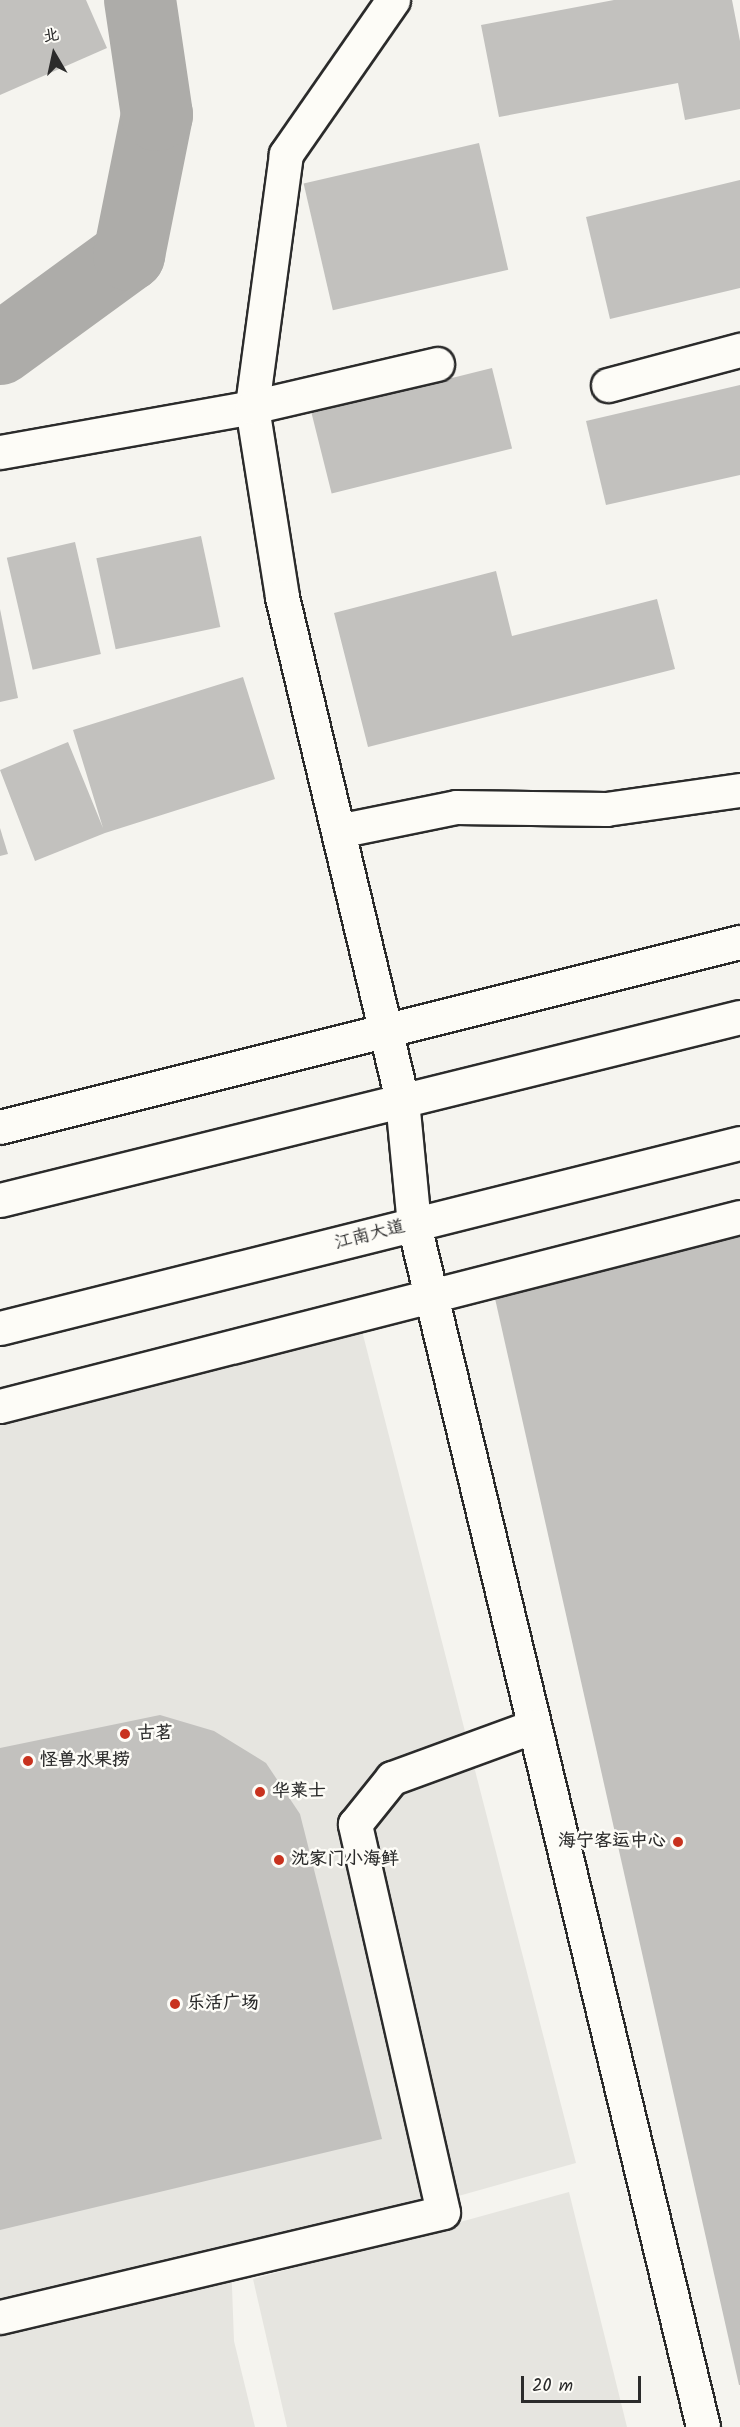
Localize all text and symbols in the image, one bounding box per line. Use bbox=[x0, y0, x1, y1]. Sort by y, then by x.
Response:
text: 北 bbox=[41, 22, 61, 49]
north arrow bbox=[24, 24, 84, 84]
street label: 江南大道 bbox=[332, 1217, 408, 1255]
place label: 古茗 bbox=[137, 1723, 173, 1745]
marker: 古茗 bbox=[118, 1727, 132, 1741]
place label: 怪兽水果捞 bbox=[40, 1750, 130, 1772]
marker: 怪兽水果捞 bbox=[21, 1754, 35, 1768]
place label: 华莱士 bbox=[272, 1781, 326, 1803]
marker: 华莱士 bbox=[253, 1785, 267, 1799]
place label: 海宁客运中心 bbox=[558, 1831, 666, 1853]
marker: 海宁客运中心 bbox=[671, 1835, 685, 1849]
place label: 沈家门小海鲜 bbox=[291, 1849, 399, 1871]
marker: 沈家门小海鲜 bbox=[272, 1853, 286, 1867]
place label: 乐活广场 bbox=[187, 1993, 259, 2015]
marker: 乐活广场 bbox=[168, 1997, 182, 2011]
scale bar bbox=[524, 2364, 644, 2402]
text: 20 m bbox=[532, 2372, 573, 2401]

